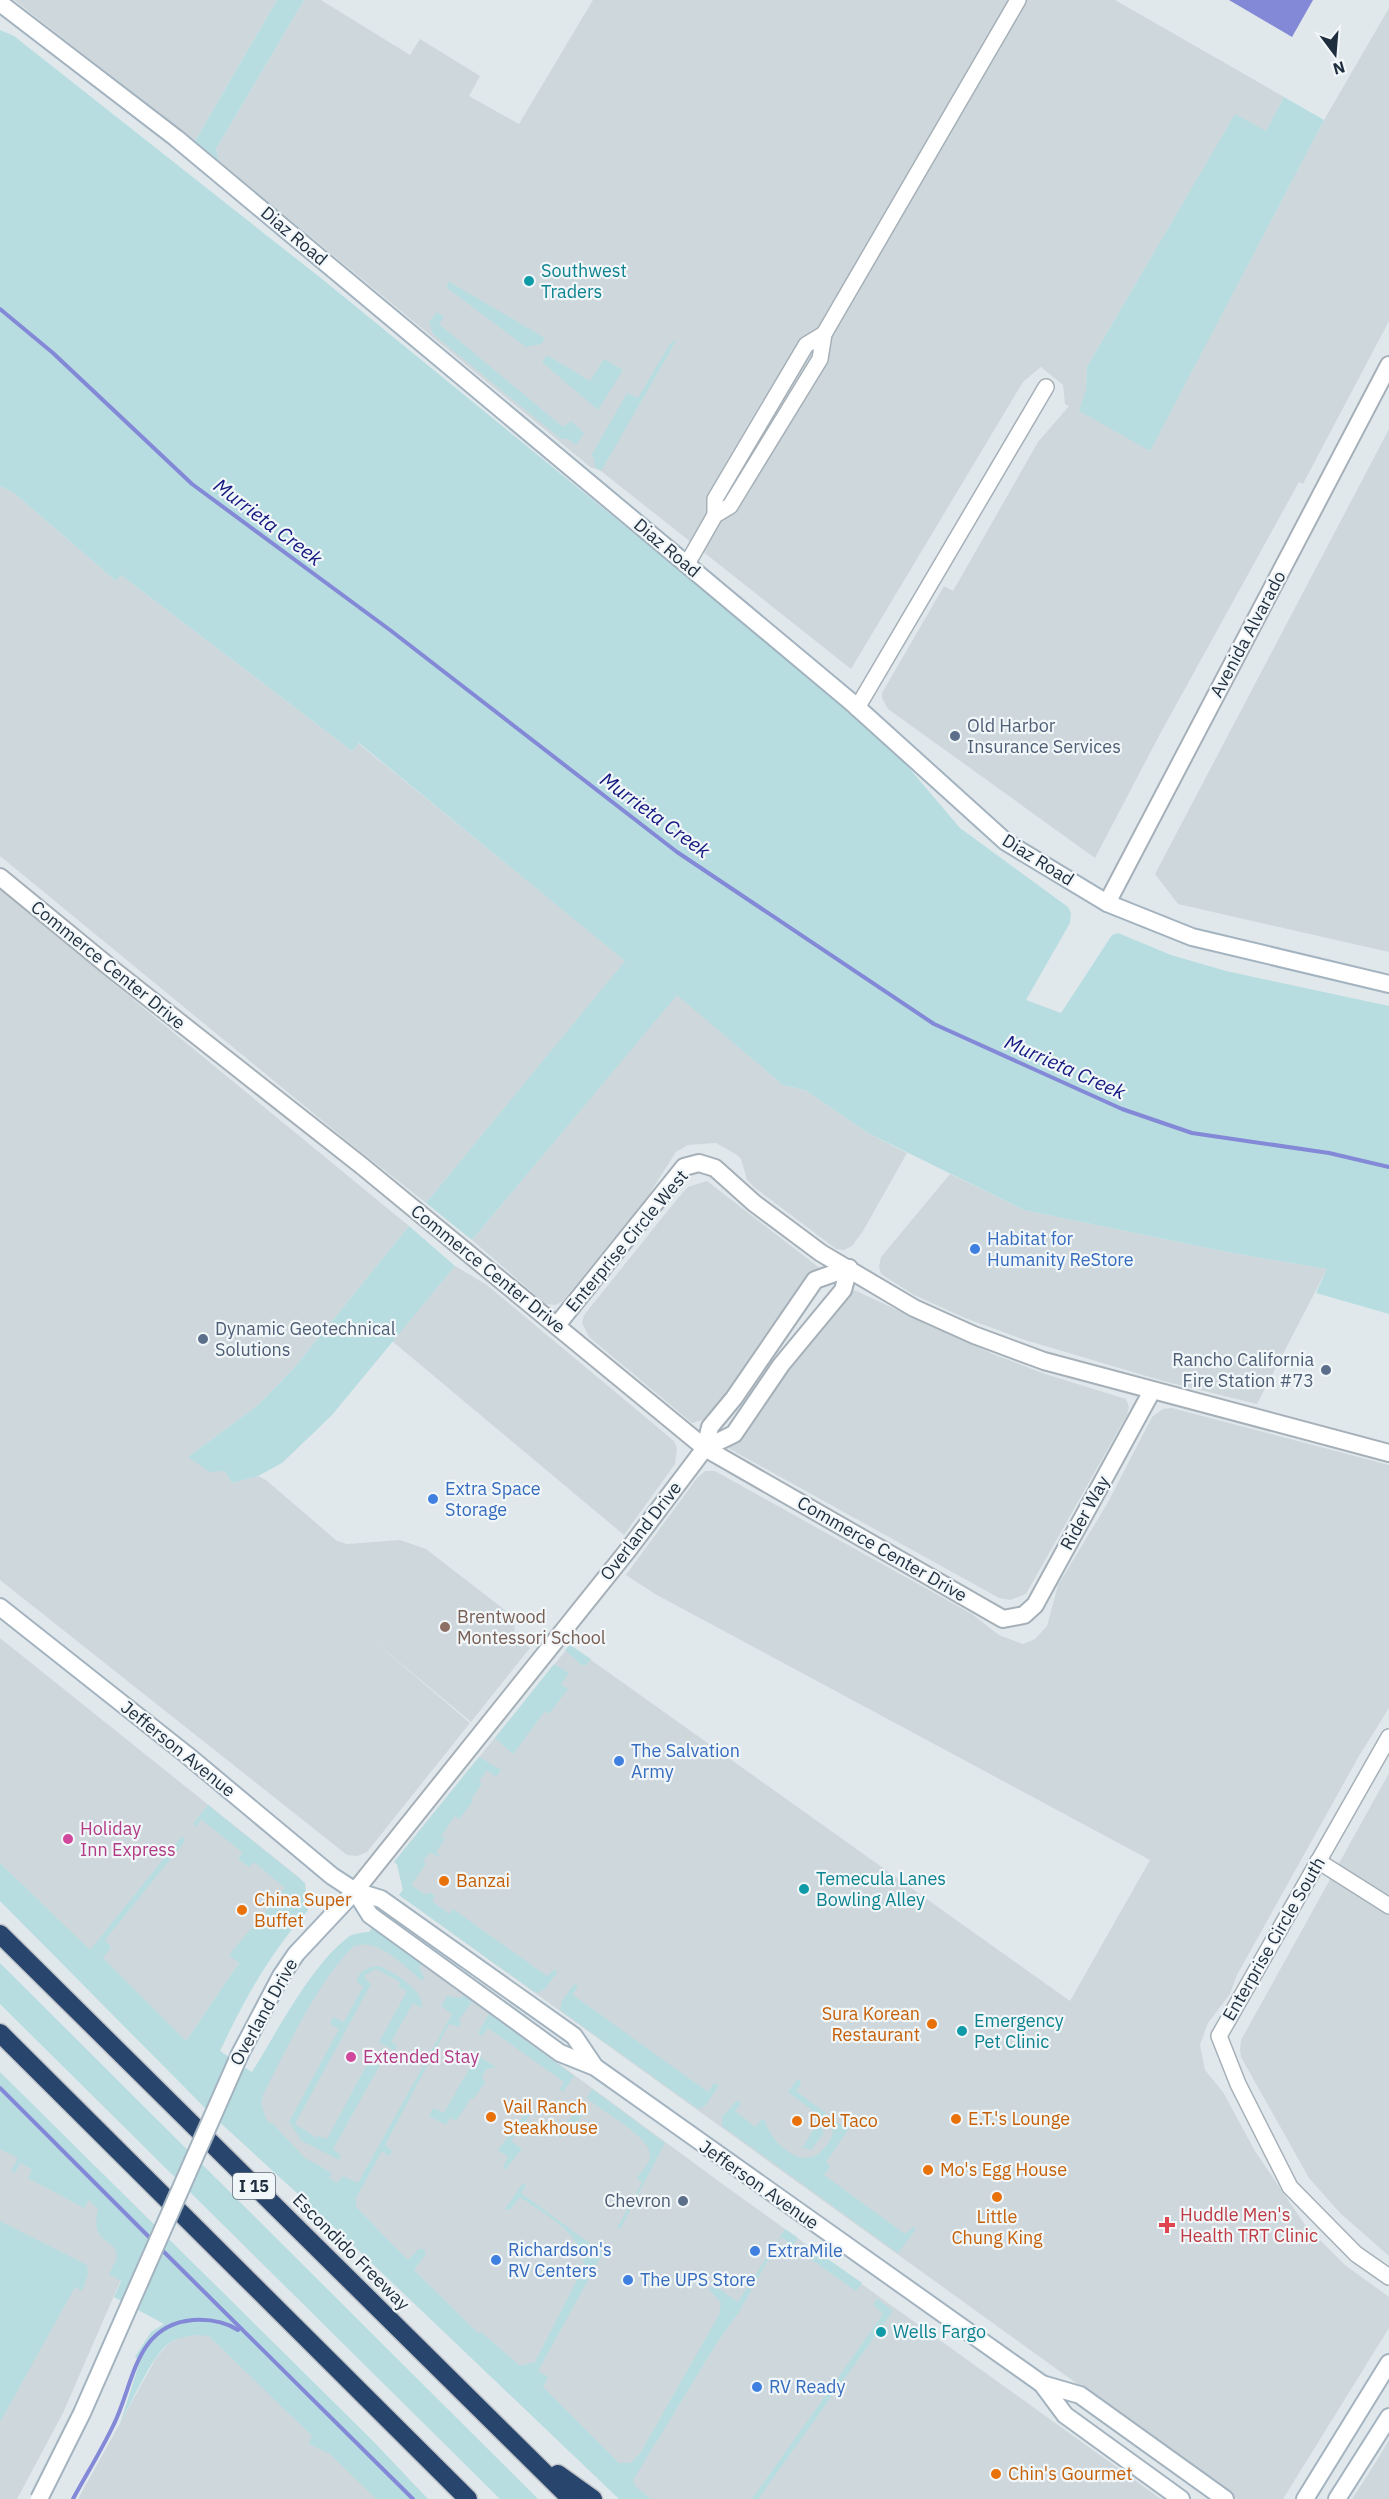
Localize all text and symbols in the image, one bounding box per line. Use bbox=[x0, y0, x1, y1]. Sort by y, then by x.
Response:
north arrow bbox=[1305, 24, 1365, 84]
text: N bbox=[1331, 57, 1347, 80]
street label: Diaz Road bbox=[256, 201, 332, 270]
place label: Southwest Traders bbox=[541, 259, 627, 303]
marker: Southwest Traders bbox=[522, 274, 536, 288]
water label: Murrieta Creek bbox=[208, 472, 329, 572]
street label: Diaz Road bbox=[629, 513, 705, 582]
street label: Avenida Alvarado bbox=[1205, 567, 1291, 701]
place label: Old Harbor Insurance Services bbox=[967, 714, 1121, 758]
marker: Old Harbor Insurance Services bbox=[948, 729, 962, 743]
water label: Murrieta Creek bbox=[595, 766, 716, 864]
street label: Diaz Road bbox=[998, 829, 1078, 891]
street label: Commerce Center Drive bbox=[26, 895, 190, 1034]
water label: Murrieta Creek bbox=[1000, 1028, 1131, 1106]
street label: Enterprise Circle West bbox=[560, 1165, 693, 1317]
street label: Commerce Center Drive bbox=[406, 1199, 570, 1338]
place label: Habitat for Humanity ReStore bbox=[987, 1227, 1134, 1271]
marker: Habitat for Humanity ReStore bbox=[968, 1242, 982, 1256]
place label: Dynamic Geotechnical Solutions bbox=[215, 1317, 396, 1361]
marker: Dynamic Geotechnical Solutions bbox=[196, 1332, 210, 1346]
place label: Rancho California Fire Station #73 bbox=[1172, 1348, 1314, 1392]
marker: Rancho California Fire Station #73 bbox=[1319, 1363, 1333, 1377]
street label: Rider Way bbox=[1055, 1472, 1114, 1554]
place label: Extra Space Storage bbox=[445, 1477, 541, 1521]
street label: Overland Drive bbox=[595, 1477, 686, 1585]
street label: Commerce Center Drive bbox=[793, 1491, 971, 1607]
marker: Extra Space Storage bbox=[426, 1492, 440, 1506]
place label: Brentwood Montessori School bbox=[457, 1605, 606, 1649]
marker: Brentwood Montessori School bbox=[438, 1620, 452, 1634]
street label: Jefferson Avenue bbox=[116, 1695, 240, 1802]
place label: The Salvation Army bbox=[631, 1739, 740, 1783]
marker: The Salvation Army bbox=[612, 1754, 626, 1768]
place label: Holiday Inn Express bbox=[80, 1817, 176, 1861]
marker: Holiday Inn Express bbox=[61, 1832, 75, 1846]
street label: Enterprise Circle South bbox=[1217, 1853, 1330, 2025]
place label: Temecula Lanes Bowling Alley bbox=[816, 1867, 946, 1911]
place label: Banzai bbox=[456, 1869, 510, 1892]
marker: Banzai bbox=[437, 1874, 451, 1888]
marker: Temecula Lanes Bowling Alley bbox=[797, 1882, 811, 1896]
place label: China Super Buffet bbox=[254, 1888, 352, 1932]
marker: China Super Buffet bbox=[235, 1903, 249, 1917]
street label: Overland Drive bbox=[225, 1954, 303, 2069]
place label: Sura Korean Restaurant bbox=[822, 2002, 920, 2046]
place label: Emergency Pet Clinic bbox=[974, 2009, 1064, 2053]
marker: Sura Korean Restaurant bbox=[925, 2017, 939, 2031]
marker: Emergency Pet Clinic bbox=[955, 2024, 969, 2038]
place label: Extended Stay bbox=[363, 2045, 479, 2068]
marker: Extended Stay bbox=[344, 2050, 358, 2064]
place label: Vail Ranch Steakhouse bbox=[503, 2095, 598, 2139]
place label: E.T.'s Lounge bbox=[968, 2107, 1070, 2130]
place label: Del Taco bbox=[809, 2109, 878, 2132]
marker: Vail Ranch Steakhouse bbox=[484, 2110, 498, 2124]
marker: E.T.'s Lounge bbox=[949, 2112, 963, 2126]
marker: Del Taco bbox=[790, 2114, 804, 2128]
street label: Jefferson Avenue bbox=[695, 2135, 824, 2234]
place label: Mo's Egg House bbox=[940, 2158, 1067, 2181]
marker: Mo's Egg House bbox=[921, 2163, 935, 2177]
road number: I 15 bbox=[233, 2173, 275, 2199]
street label: Escondido Freeway bbox=[288, 2188, 415, 2315]
place label: Chevron bbox=[604, 2189, 671, 2212]
marker: Little Chung King bbox=[990, 2190, 1004, 2204]
marker: Chevron bbox=[676, 2194, 690, 2208]
place label: Huddle Men's Health TRT Clinic bbox=[1180, 2203, 1318, 2247]
place label: Little Chung King bbox=[951, 2205, 1043, 2249]
marker: Huddle Men's Health TRT Clinic bbox=[1158, 2216, 1176, 2234]
place label: Richardson's RV Centers bbox=[508, 2238, 612, 2282]
place label: ExtraMile bbox=[767, 2239, 843, 2262]
marker: ExtraMile bbox=[748, 2244, 762, 2258]
marker: Richardson's RV Centers bbox=[489, 2253, 503, 2267]
place label: The UPS Store bbox=[640, 2268, 756, 2291]
marker: The UPS Store bbox=[621, 2273, 635, 2287]
place label: Wells Fargo bbox=[893, 2320, 986, 2343]
marker: Wells Fargo bbox=[874, 2325, 888, 2339]
place label: RV Ready bbox=[769, 2375, 845, 2398]
marker: RV Ready bbox=[750, 2380, 764, 2394]
place label: Chin's Gourmet bbox=[1008, 2462, 1133, 2485]
marker: Chin's Gourmet bbox=[989, 2467, 1003, 2481]

